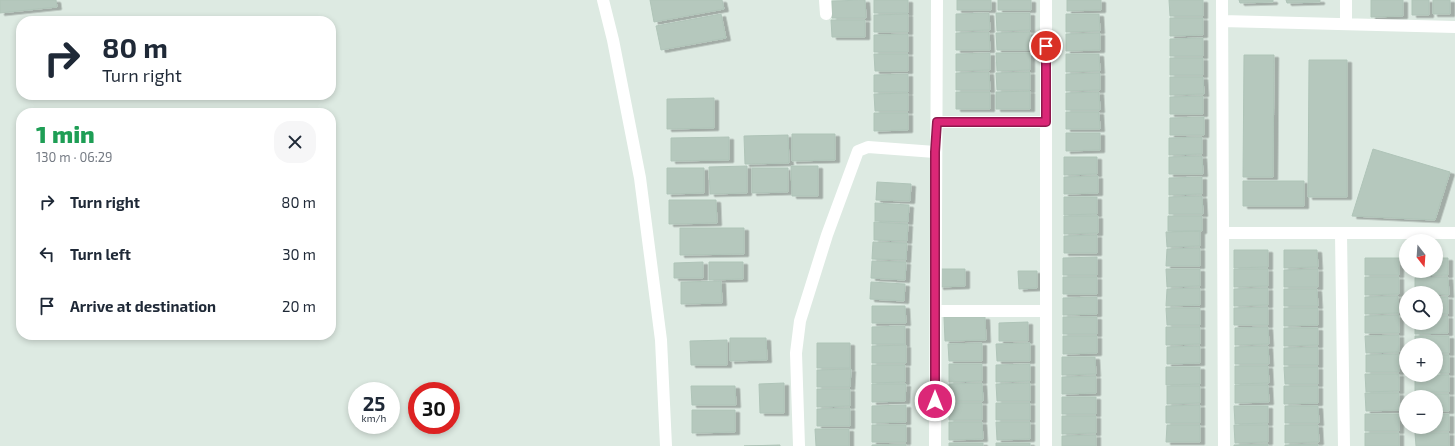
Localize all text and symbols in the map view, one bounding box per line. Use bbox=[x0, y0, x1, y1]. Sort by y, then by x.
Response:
pin bbox=[1029, 29, 1063, 63]
text: 80 m bbox=[102, 30, 168, 64]
icon: right bbox=[36, 32, 88, 84]
icon: arrive bbox=[1035, 35, 1057, 57]
text: Turn right bbox=[102, 64, 182, 86]
text: 1 min bbox=[36, 119, 95, 148]
button: close bbox=[274, 121, 316, 163]
text: 130 m · 06:29 bbox=[36, 149, 112, 165]
icon: right bbox=[36, 191, 58, 213]
text: Turn right bbox=[70, 193, 140, 211]
text: 80 m bbox=[281, 193, 316, 211]
north arrow bbox=[1399, 234, 1443, 278]
map controls bbox=[1399, 234, 1443, 434]
icon: left bbox=[36, 243, 58, 265]
text: Turn left bbox=[70, 245, 131, 263]
text: 30 m bbox=[282, 245, 316, 263]
button: search bbox=[1399, 286, 1443, 330]
icon: arrive bbox=[36, 295, 58, 317]
text: Arrive at destination bbox=[70, 297, 216, 315]
text: 20 m bbox=[282, 297, 316, 315]
button: + bbox=[1399, 338, 1443, 382]
position arrow bbox=[914, 380, 956, 422]
speed limit sign: 30 bbox=[408, 382, 460, 434]
button: − bbox=[1399, 390, 1443, 434]
text: 25 bbox=[363, 391, 385, 415]
text: km/h bbox=[362, 412, 386, 424]

